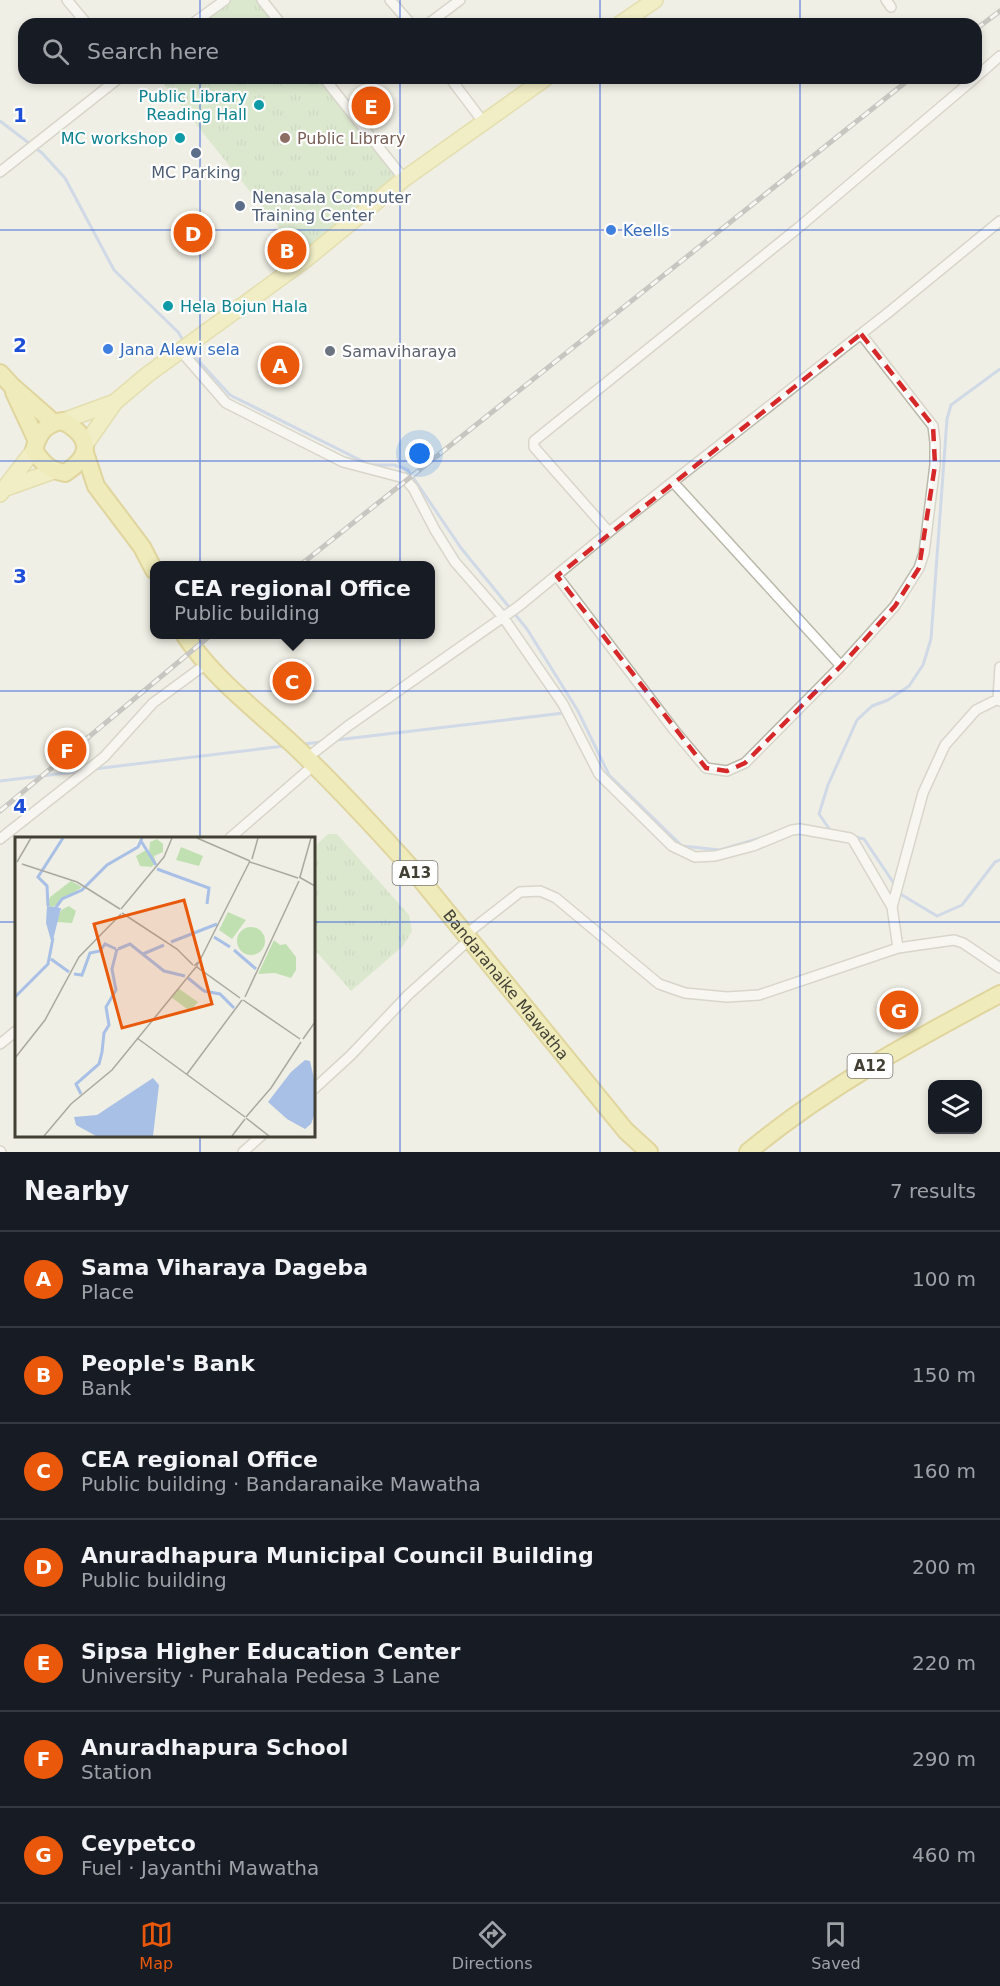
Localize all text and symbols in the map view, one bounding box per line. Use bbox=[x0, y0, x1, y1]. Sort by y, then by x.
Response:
search box bbox=[18, 18, 982, 84]
icon: search bbox=[39, 35, 72, 68]
text: Search here bbox=[87, 39, 219, 64]
pin: E bbox=[352, 84, 391, 128]
place label: Public Library Reading Hall bbox=[139, 87, 247, 124]
marker: Public Library Reading Hall bbox=[252, 98, 266, 112]
text: 1 bbox=[13, 103, 27, 127]
place label: MC workshop bbox=[61, 129, 168, 148]
place label: Public Library bbox=[297, 129, 405, 148]
marker: MC workshop bbox=[173, 131, 187, 145]
marker: Public Library bbox=[278, 131, 292, 145]
marker: MC Parking bbox=[189, 146, 203, 160]
place label: MC Parking bbox=[151, 163, 241, 182]
place label: Nenasala Computer Training Center bbox=[251, 188, 411, 225]
marker: Nenasala Computer Training Center bbox=[233, 199, 247, 213]
pin: D bbox=[174, 210, 212, 256]
place label: Keells bbox=[623, 221, 670, 240]
marker: Keells bbox=[604, 223, 618, 237]
pin: B bbox=[268, 228, 306, 272]
place label: Hela Bojun Hala bbox=[180, 297, 308, 316]
marker: Hela Bojun Hala bbox=[161, 299, 175, 313]
text: 2 bbox=[13, 333, 27, 357]
place label: Jana Alewi sela bbox=[119, 340, 240, 359]
marker: Jana Alewi sela bbox=[101, 342, 115, 356]
pin: A bbox=[260, 342, 300, 388]
place label: Samaviharaya bbox=[342, 342, 457, 361]
marker: Samaviharaya bbox=[323, 344, 337, 358]
your location bbox=[405, 439, 434, 468]
popup bbox=[150, 561, 435, 639]
text: 3 bbox=[13, 564, 27, 588]
text: CEA regional Office bbox=[174, 576, 411, 601]
text: Public building bbox=[174, 601, 320, 625]
pin: C bbox=[272, 658, 312, 704]
pin: F bbox=[48, 728, 86, 772]
text: 4 bbox=[13, 794, 27, 818]
inset map bbox=[15, 837, 315, 1137]
road number: A13 bbox=[392, 861, 438, 885]
street label: Bandaranaike Mawatha bbox=[440, 906, 573, 1063]
pin: G bbox=[880, 988, 918, 1032]
road number: A12 bbox=[848, 1054, 892, 1078]
map controls bbox=[928, 1080, 982, 1134]
button: layers bbox=[928, 1080, 982, 1134]
text: Nearby bbox=[24, 1176, 129, 1206]
text: 7 results bbox=[890, 1179, 976, 1203]
text: Sama Viharaya Dageba bbox=[81, 1255, 368, 1280]
text: A bbox=[36, 1267, 51, 1291]
text: 100 m bbox=[912, 1267, 976, 1291]
text: Place bbox=[81, 1280, 134, 1304]
text: People's Bank bbox=[81, 1351, 255, 1376]
text: B bbox=[36, 1363, 51, 1387]
text: 150 m bbox=[912, 1363, 976, 1387]
text: Bank bbox=[81, 1376, 131, 1400]
text: CEA regional Office bbox=[81, 1447, 318, 1472]
text: C bbox=[36, 1459, 51, 1483]
text: 160 m bbox=[912, 1459, 976, 1483]
text: Public building · Bandaranaike Mawatha bbox=[81, 1472, 481, 1496]
text: Anuradhapura Municipal Council Building bbox=[81, 1543, 594, 1568]
text: D bbox=[35, 1555, 52, 1579]
text: 200 m bbox=[912, 1555, 976, 1579]
text: Public building bbox=[81, 1568, 227, 1592]
text: Sipsa Higher Education Center bbox=[81, 1639, 460, 1664]
text: E bbox=[37, 1651, 50, 1675]
text: 220 m bbox=[912, 1651, 976, 1675]
text: University · Purahala Pedesa 3 Lane bbox=[81, 1664, 440, 1688]
text: Anuradhapura School bbox=[81, 1735, 348, 1760]
text: F bbox=[37, 1747, 50, 1771]
text: 290 m bbox=[912, 1747, 976, 1771]
text: Station bbox=[81, 1760, 152, 1784]
text: Ceypetco bbox=[81, 1831, 196, 1856]
text: G bbox=[35, 1843, 52, 1867]
text: 460 m bbox=[912, 1843, 976, 1867]
text: Fuel · Jayanthi Mawatha bbox=[81, 1856, 319, 1880]
tab: Map bbox=[139, 1918, 173, 1973]
tab: Directions bbox=[452, 1918, 532, 1973]
tab: Saved bbox=[811, 1918, 861, 1973]

